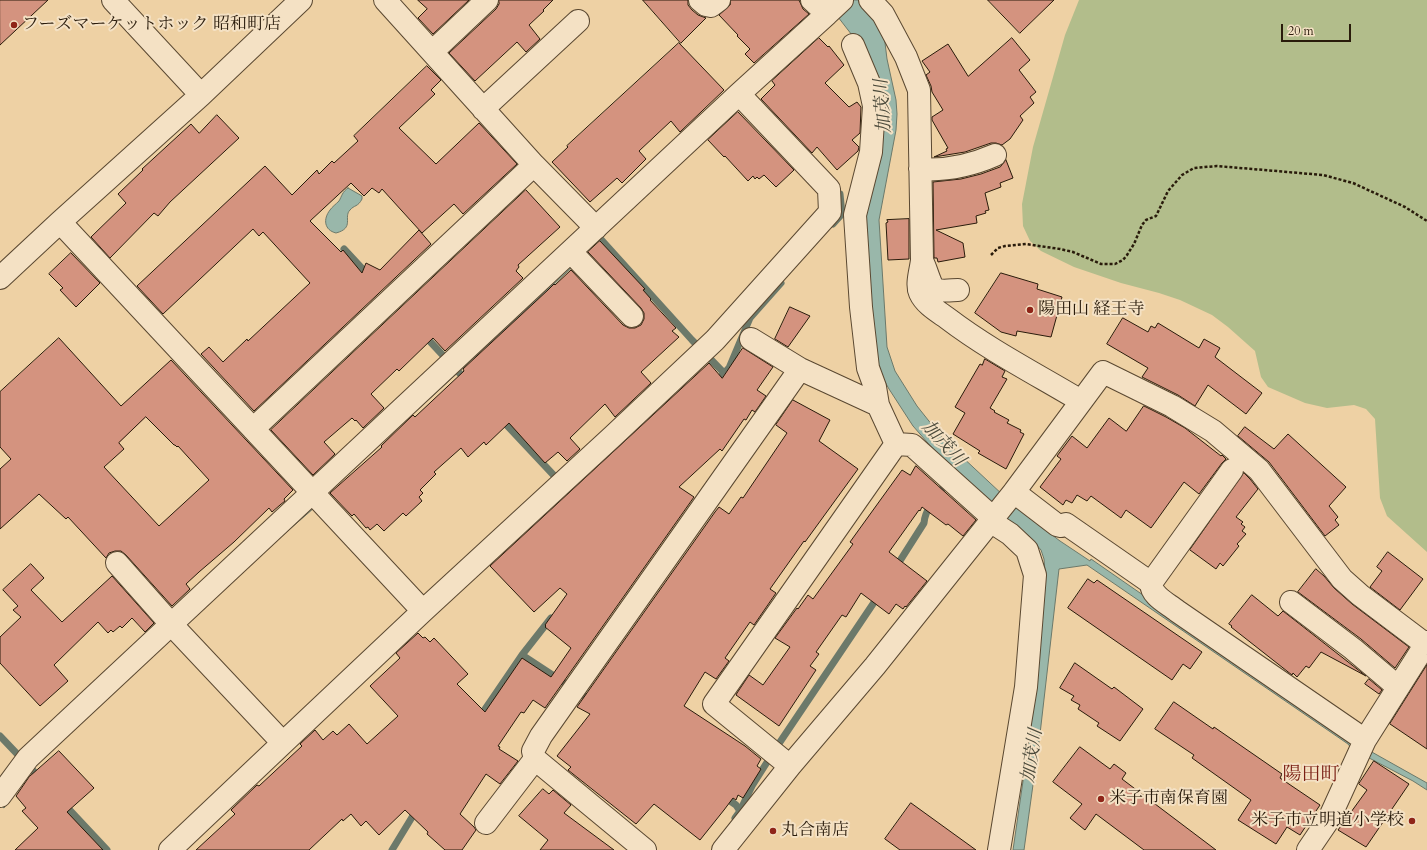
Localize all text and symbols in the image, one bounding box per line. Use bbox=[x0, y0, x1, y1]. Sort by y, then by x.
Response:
place label: フーズマーケットホック 昭和町店 bbox=[22, 15, 281, 35]
scale bar bbox=[1283, 16, 1353, 42]
marker: フーズマーケットホック 昭和町店 bbox=[9, 20, 19, 30]
text: 20 m bbox=[1288, 23, 1314, 39]
water label: 加茂川 bbox=[871, 78, 897, 134]
place label: 陽田山 経王寺 bbox=[1038, 300, 1145, 320]
marker: 陽田山 経王寺 bbox=[1025, 305, 1035, 315]
water label: 加茂川 bbox=[917, 417, 969, 471]
water label: 加茂川 bbox=[1018, 728, 1048, 784]
district label: 陽田町 bbox=[1283, 765, 1339, 787]
place label: 米子市南保育園 bbox=[1109, 789, 1228, 809]
marker: 米子市南保育園 bbox=[1096, 794, 1106, 804]
place label: 米子市立明道小学校 bbox=[1251, 811, 1404, 831]
marker: 米子市立明道小学校 bbox=[1407, 816, 1417, 826]
place label: 丸合南店 bbox=[781, 821, 849, 841]
marker: 丸合南店 bbox=[768, 826, 778, 836]

